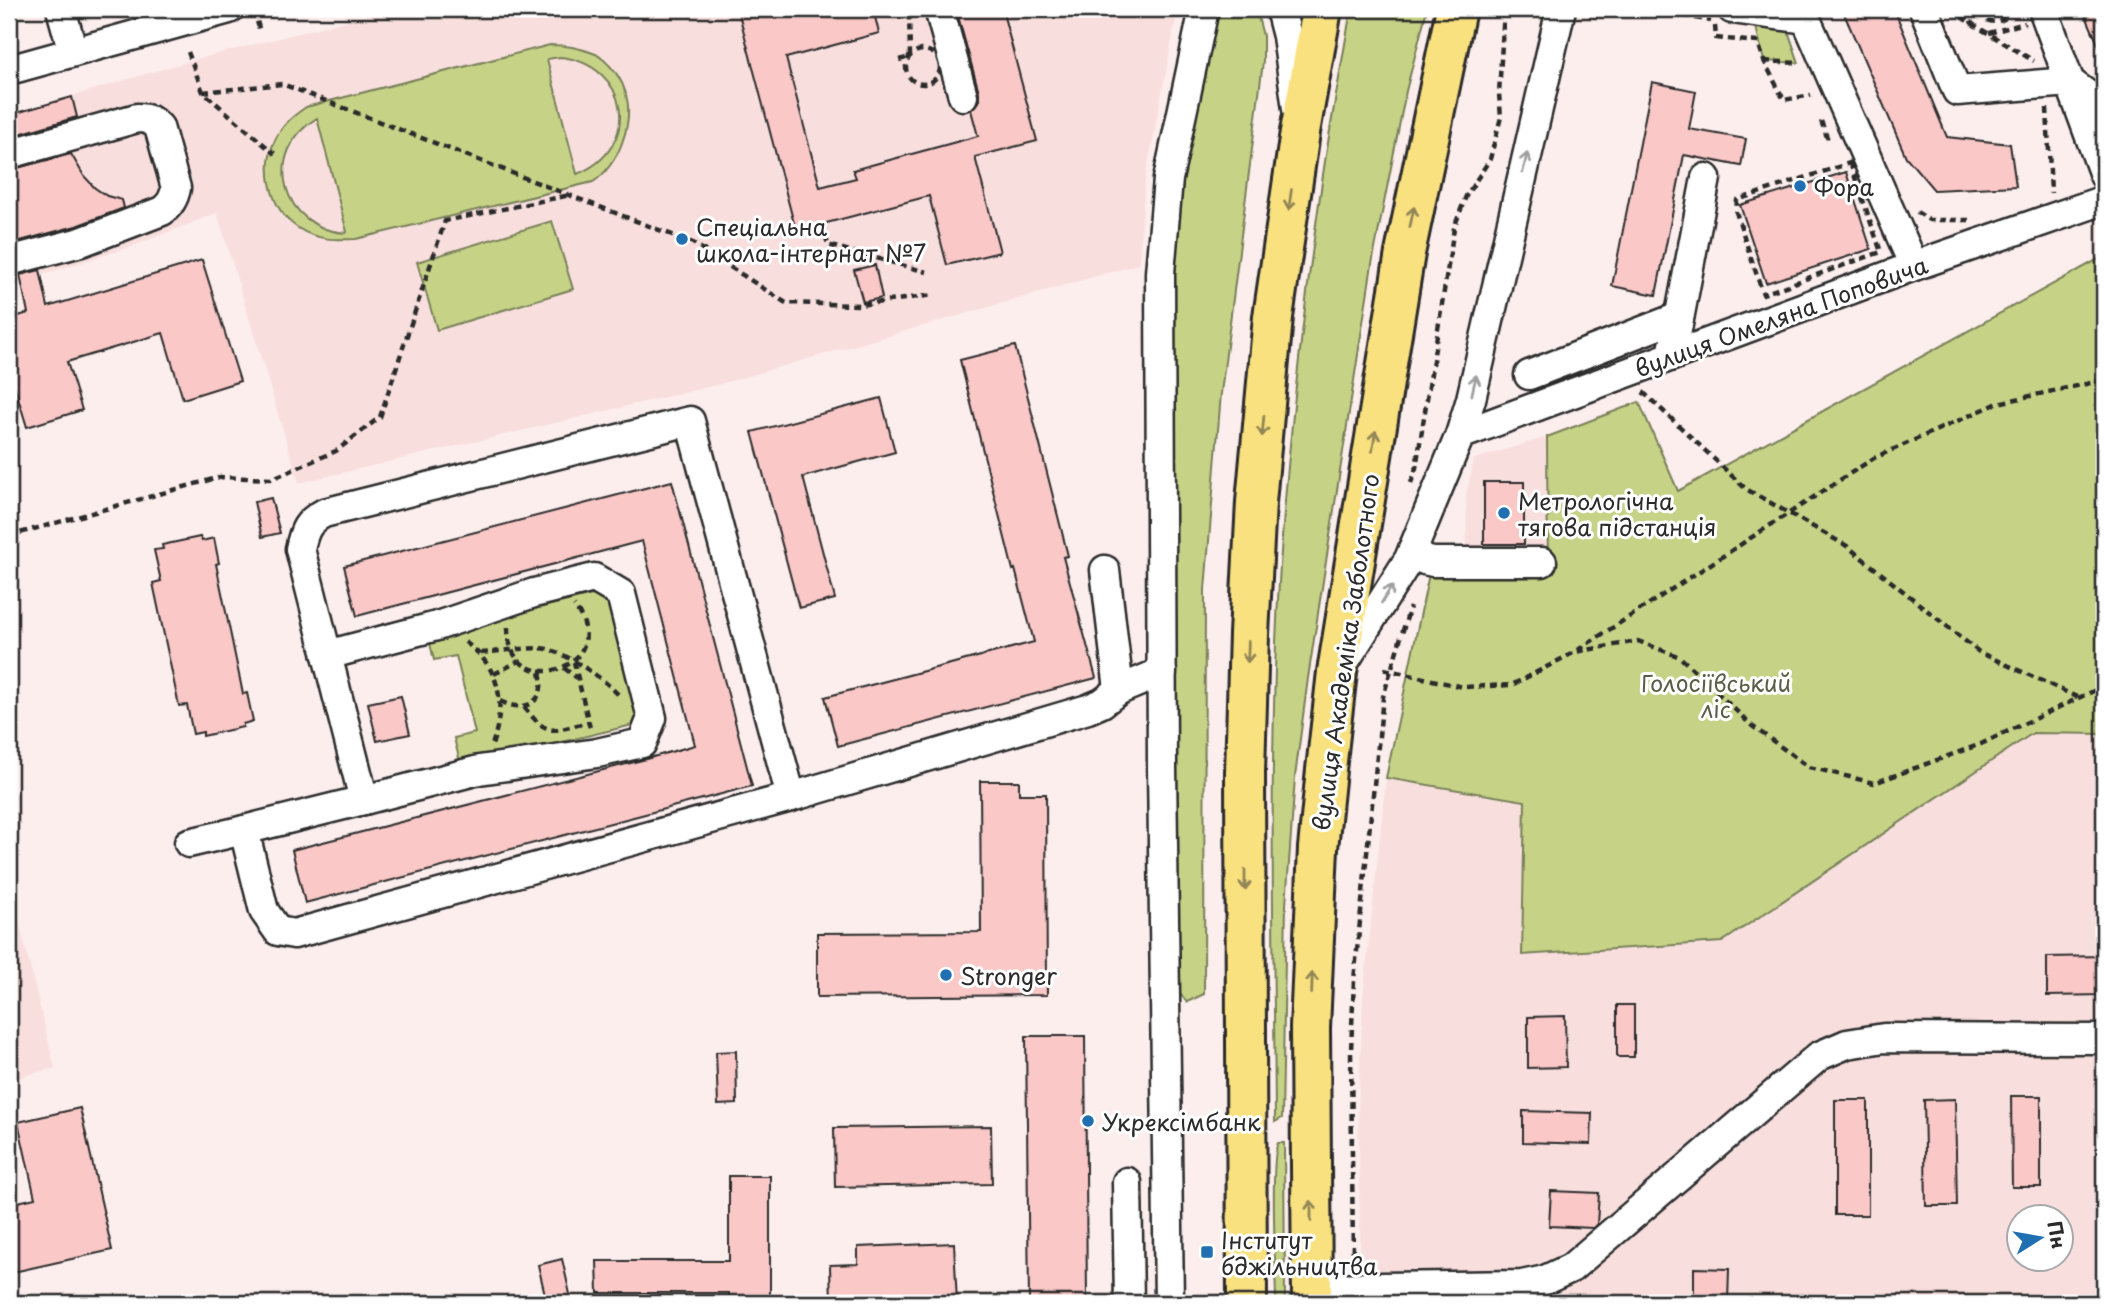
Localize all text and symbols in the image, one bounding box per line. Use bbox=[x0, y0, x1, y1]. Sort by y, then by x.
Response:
one-way arrow bbox=[1519, 152, 1533, 175]
place label: Фора bbox=[1814, 169, 1874, 204]
marker: Фора bbox=[1792, 178, 1808, 194]
one-way arrow bbox=[1283, 188, 1296, 211]
one-way arrow bbox=[1406, 206, 1420, 229]
place label: Спеціальна школа-інтернат №7 bbox=[696, 209, 926, 270]
marker: Спеціальна школа-інтернат №7 bbox=[674, 231, 690, 247]
street label: вулиця Омеляна Поповича bbox=[1630, 246, 1933, 385]
one-way arrow bbox=[1468, 374, 1481, 397]
one-way arrow bbox=[1256, 414, 1269, 436]
one-way arrow bbox=[1368, 430, 1381, 453]
street label: вулиця Академіка Заболотного bbox=[1303, 471, 1387, 833]
place label: Метрологічна тягова підстанція bbox=[1518, 483, 1717, 544]
marker: Метрологічна тягова підстанція bbox=[1496, 505, 1512, 521]
one-way arrow bbox=[1380, 584, 1394, 604]
one-way arrow bbox=[1242, 641, 1255, 664]
park label: Голосіївський ліс bbox=[1641, 665, 1791, 726]
one-way arrow bbox=[1238, 868, 1252, 891]
place label: Stronger bbox=[960, 958, 1057, 993]
marker: Stronger bbox=[938, 967, 954, 983]
one-way arrow bbox=[1305, 972, 1318, 995]
place label: Укрексімбанк bbox=[1102, 1104, 1261, 1139]
marker: Укрексімбанк bbox=[1080, 1113, 1096, 1129]
one-way arrow bbox=[1304, 1199, 1318, 1222]
north arrow bbox=[2004, 1204, 2074, 1274]
text: Пн bbox=[2041, 1218, 2074, 1251]
place label: Інститут бджільництва bbox=[1221, 1222, 1378, 1283]
marker: Інститут бджільництва bbox=[1199, 1244, 1215, 1260]

